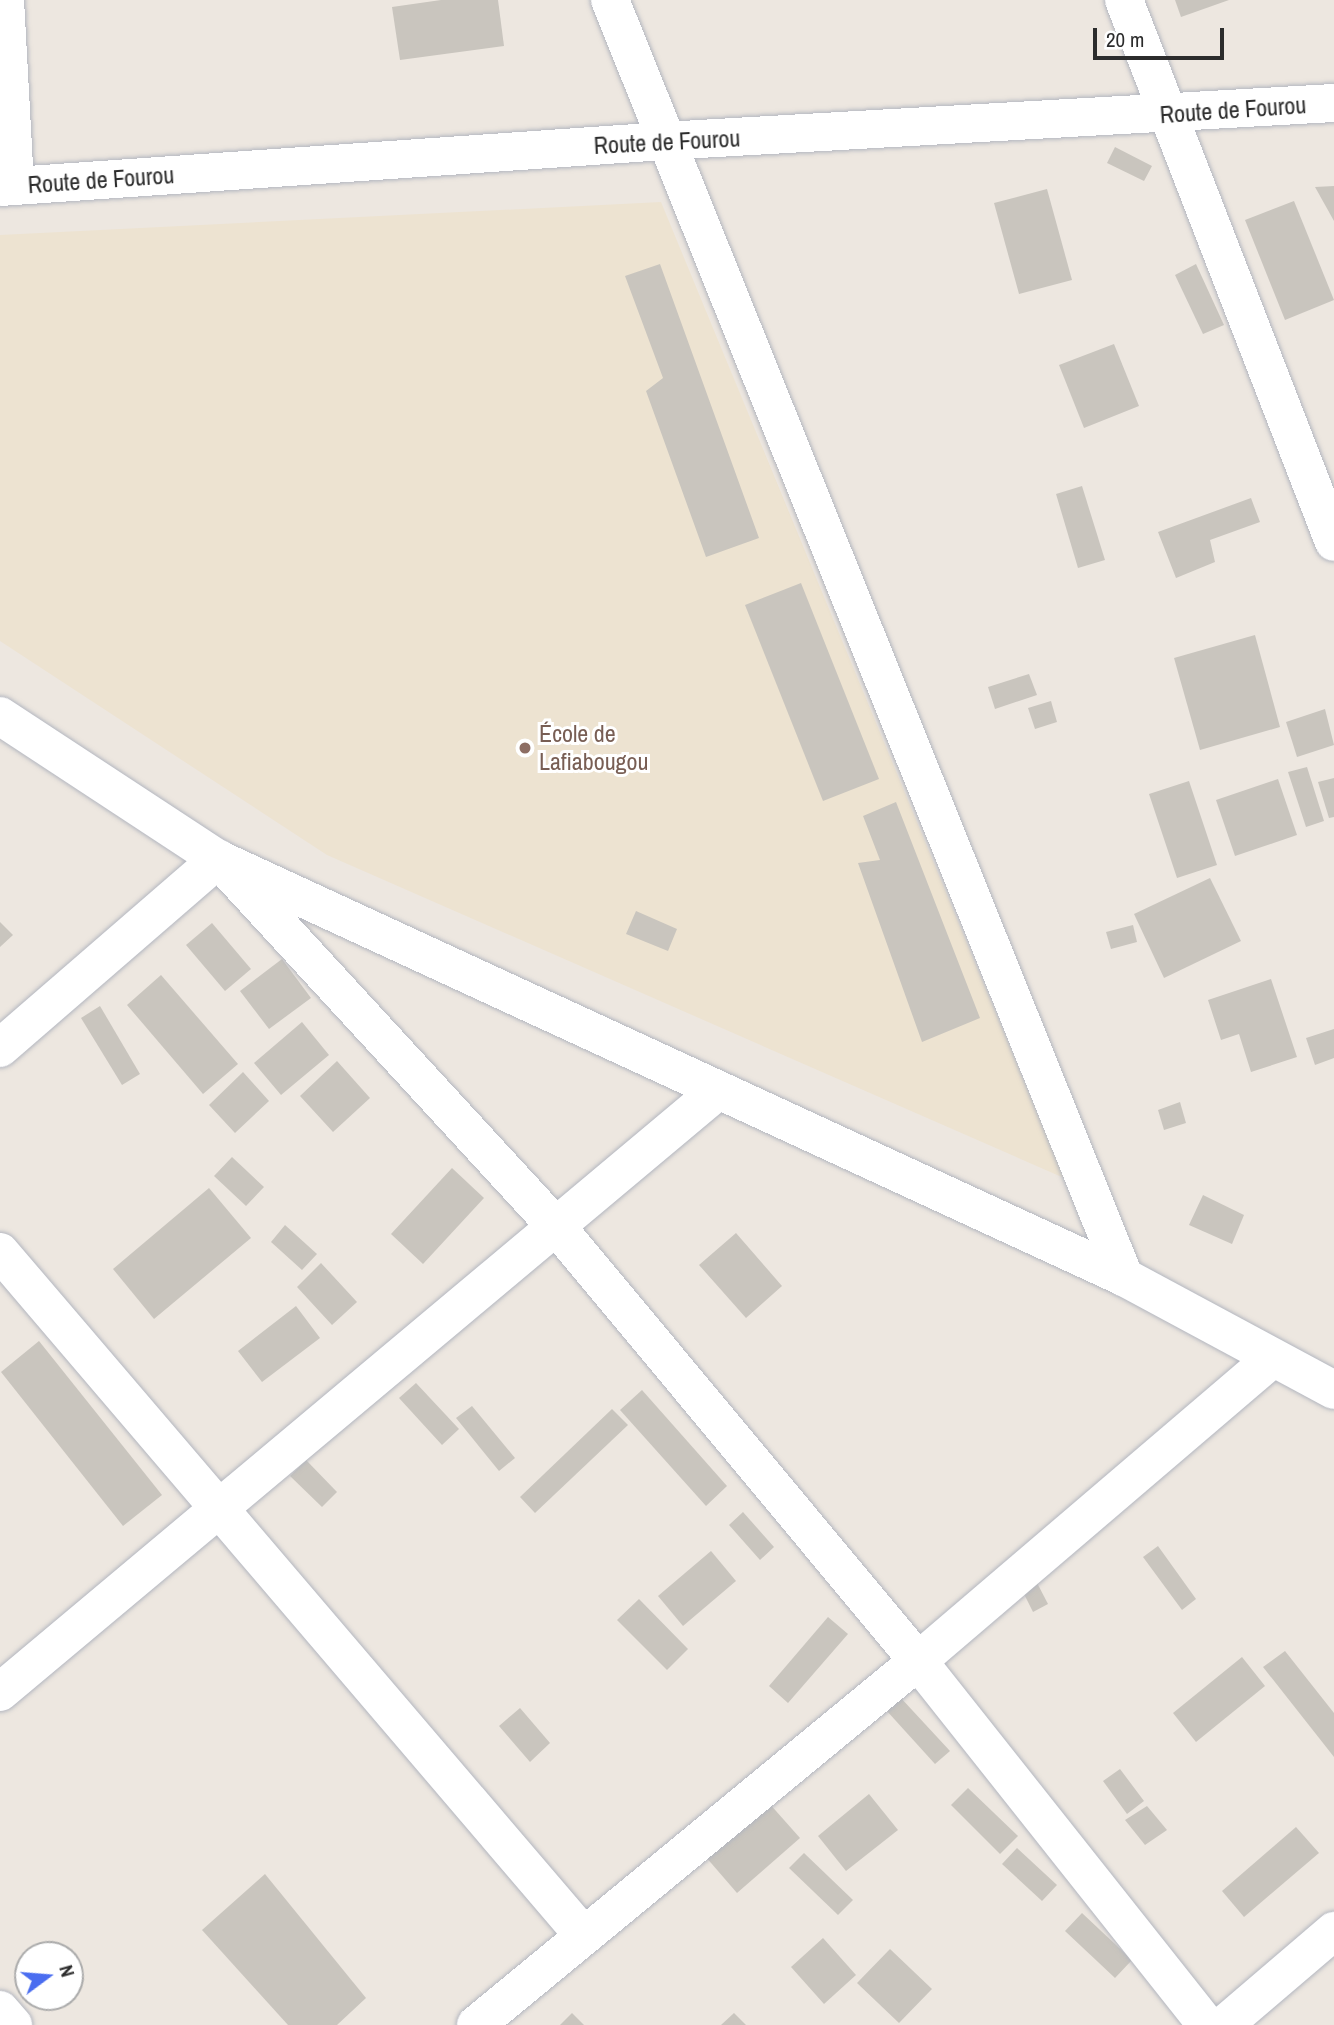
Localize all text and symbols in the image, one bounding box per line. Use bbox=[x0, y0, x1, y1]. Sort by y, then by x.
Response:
scale bar bbox=[1096, 14, 1227, 58]
text: 20 m bbox=[1106, 25, 1144, 54]
street label: Route de Fourou bbox=[1159, 91, 1307, 129]
street label: Route de Fourou bbox=[593, 124, 741, 160]
street label: Route de Fourou bbox=[27, 161, 175, 199]
place label: École de Lafiabougou bbox=[539, 720, 648, 776]
marker: École de Lafiabougou bbox=[517, 740, 533, 756]
north arrow bbox=[14, 1941, 84, 2011]
text: N bbox=[53, 1962, 81, 1980]

